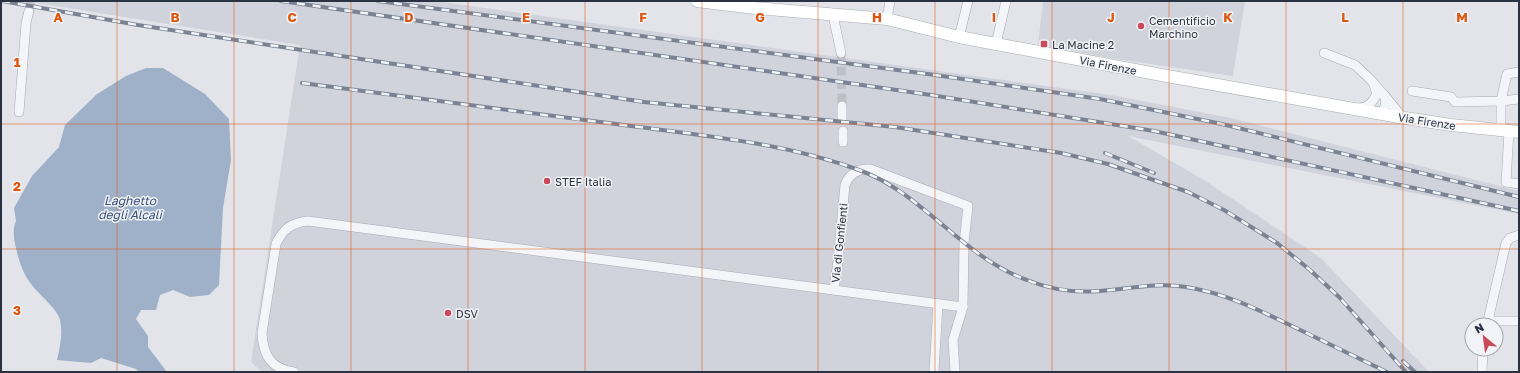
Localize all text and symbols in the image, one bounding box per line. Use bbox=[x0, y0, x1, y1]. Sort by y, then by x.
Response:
text: A bbox=[53, 9, 63, 25]
text: B bbox=[170, 9, 180, 25]
text: C bbox=[287, 9, 297, 25]
text: D bbox=[404, 9, 414, 25]
text: E bbox=[522, 9, 530, 25]
text: F bbox=[639, 9, 647, 25]
text: G bbox=[755, 9, 765, 25]
text: H bbox=[872, 9, 882, 25]
text: I bbox=[992, 9, 996, 25]
text: J bbox=[1107, 9, 1115, 25]
text: K bbox=[1223, 9, 1233, 25]
text: L bbox=[1341, 9, 1349, 25]
text: M bbox=[1456, 9, 1468, 25]
place label: Cementificio Marchino bbox=[1149, 14, 1216, 40]
marker: Cementificio Marchino bbox=[1136, 21, 1146, 31]
place label: La Macine 2 bbox=[1052, 38, 1114, 51]
marker: La Macine 2 bbox=[1039, 39, 1049, 49]
street label: Via Firenze bbox=[1078, 53, 1138, 77]
text: 1 bbox=[14, 54, 21, 70]
street label: Via Firenze bbox=[1397, 110, 1457, 132]
place label: STEF Italia bbox=[555, 175, 612, 188]
marker: STEF Italia bbox=[542, 176, 552, 186]
text: 2 bbox=[13, 178, 21, 194]
water label: Laghetto degli Alcali bbox=[98, 193, 164, 222]
street label: Via di Gonfienti bbox=[828, 202, 850, 284]
text: 3 bbox=[13, 302, 21, 318]
place label: DSV bbox=[456, 307, 479, 320]
marker: DSV bbox=[443, 308, 453, 318]
north arrow bbox=[1464, 317, 1504, 357]
text: N bbox=[1472, 320, 1486, 336]

